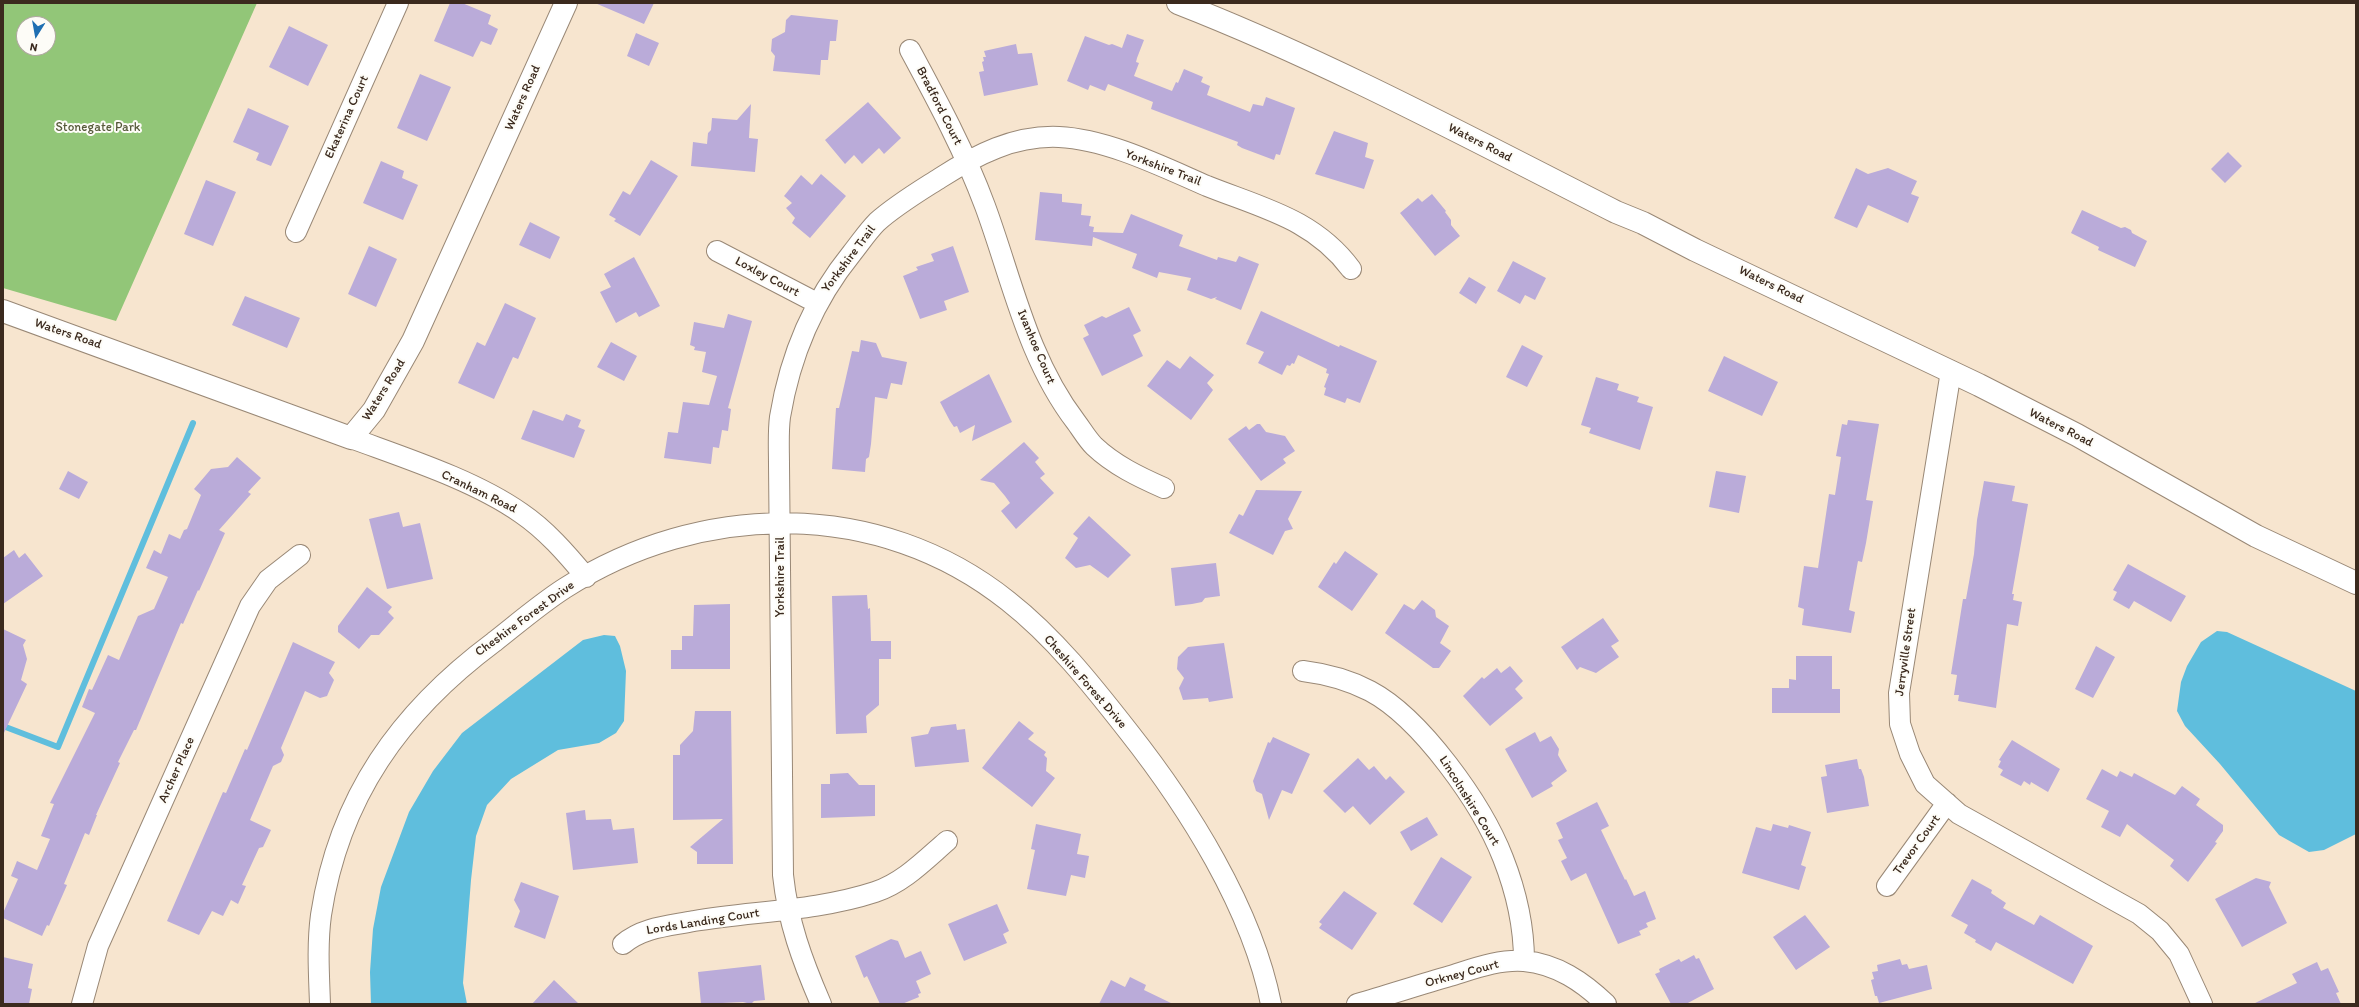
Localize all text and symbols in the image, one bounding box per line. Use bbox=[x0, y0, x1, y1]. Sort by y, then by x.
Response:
north arrow bbox=[16, 16, 56, 56]
text: N bbox=[29, 40, 39, 54]
street label: Waters Road bbox=[502, 63, 544, 133]
street label: Bradford Court bbox=[913, 64, 965, 148]
street label: Ekaterina Court bbox=[322, 73, 372, 161]
park label: Stonegate Park bbox=[56, 120, 140, 136]
street label: Waters Road bbox=[1445, 120, 1515, 166]
street label: Yorkshire Trail bbox=[1123, 146, 1203, 190]
street label: Yorkshire Trail bbox=[819, 222, 879, 296]
street label: Loxley Court bbox=[732, 254, 802, 300]
street label: Waters Road bbox=[1736, 263, 1806, 307]
street label: Ivanhoe Court bbox=[1013, 307, 1059, 387]
street label: Waters Road bbox=[32, 315, 104, 353]
street label: Waters Road bbox=[359, 356, 409, 424]
street label: Waters Road bbox=[2026, 405, 2096, 451]
street label: Cranham Road bbox=[439, 467, 519, 517]
street label: Yorkshire Trail bbox=[773, 537, 789, 617]
street label: Cheshire Forest Drive bbox=[472, 578, 578, 660]
street label: Jerryville Street bbox=[1892, 607, 1920, 697]
street label: Cheshire Forest Drive bbox=[1040, 632, 1130, 732]
street label: Archer Place bbox=[156, 735, 198, 805]
street label: Lincolnshire Court bbox=[1435, 753, 1503, 849]
street label: Trevor Court bbox=[1890, 812, 1944, 878]
street label: Lords Landing Court bbox=[645, 905, 761, 939]
street label: Orkney Court bbox=[1423, 957, 1501, 991]

